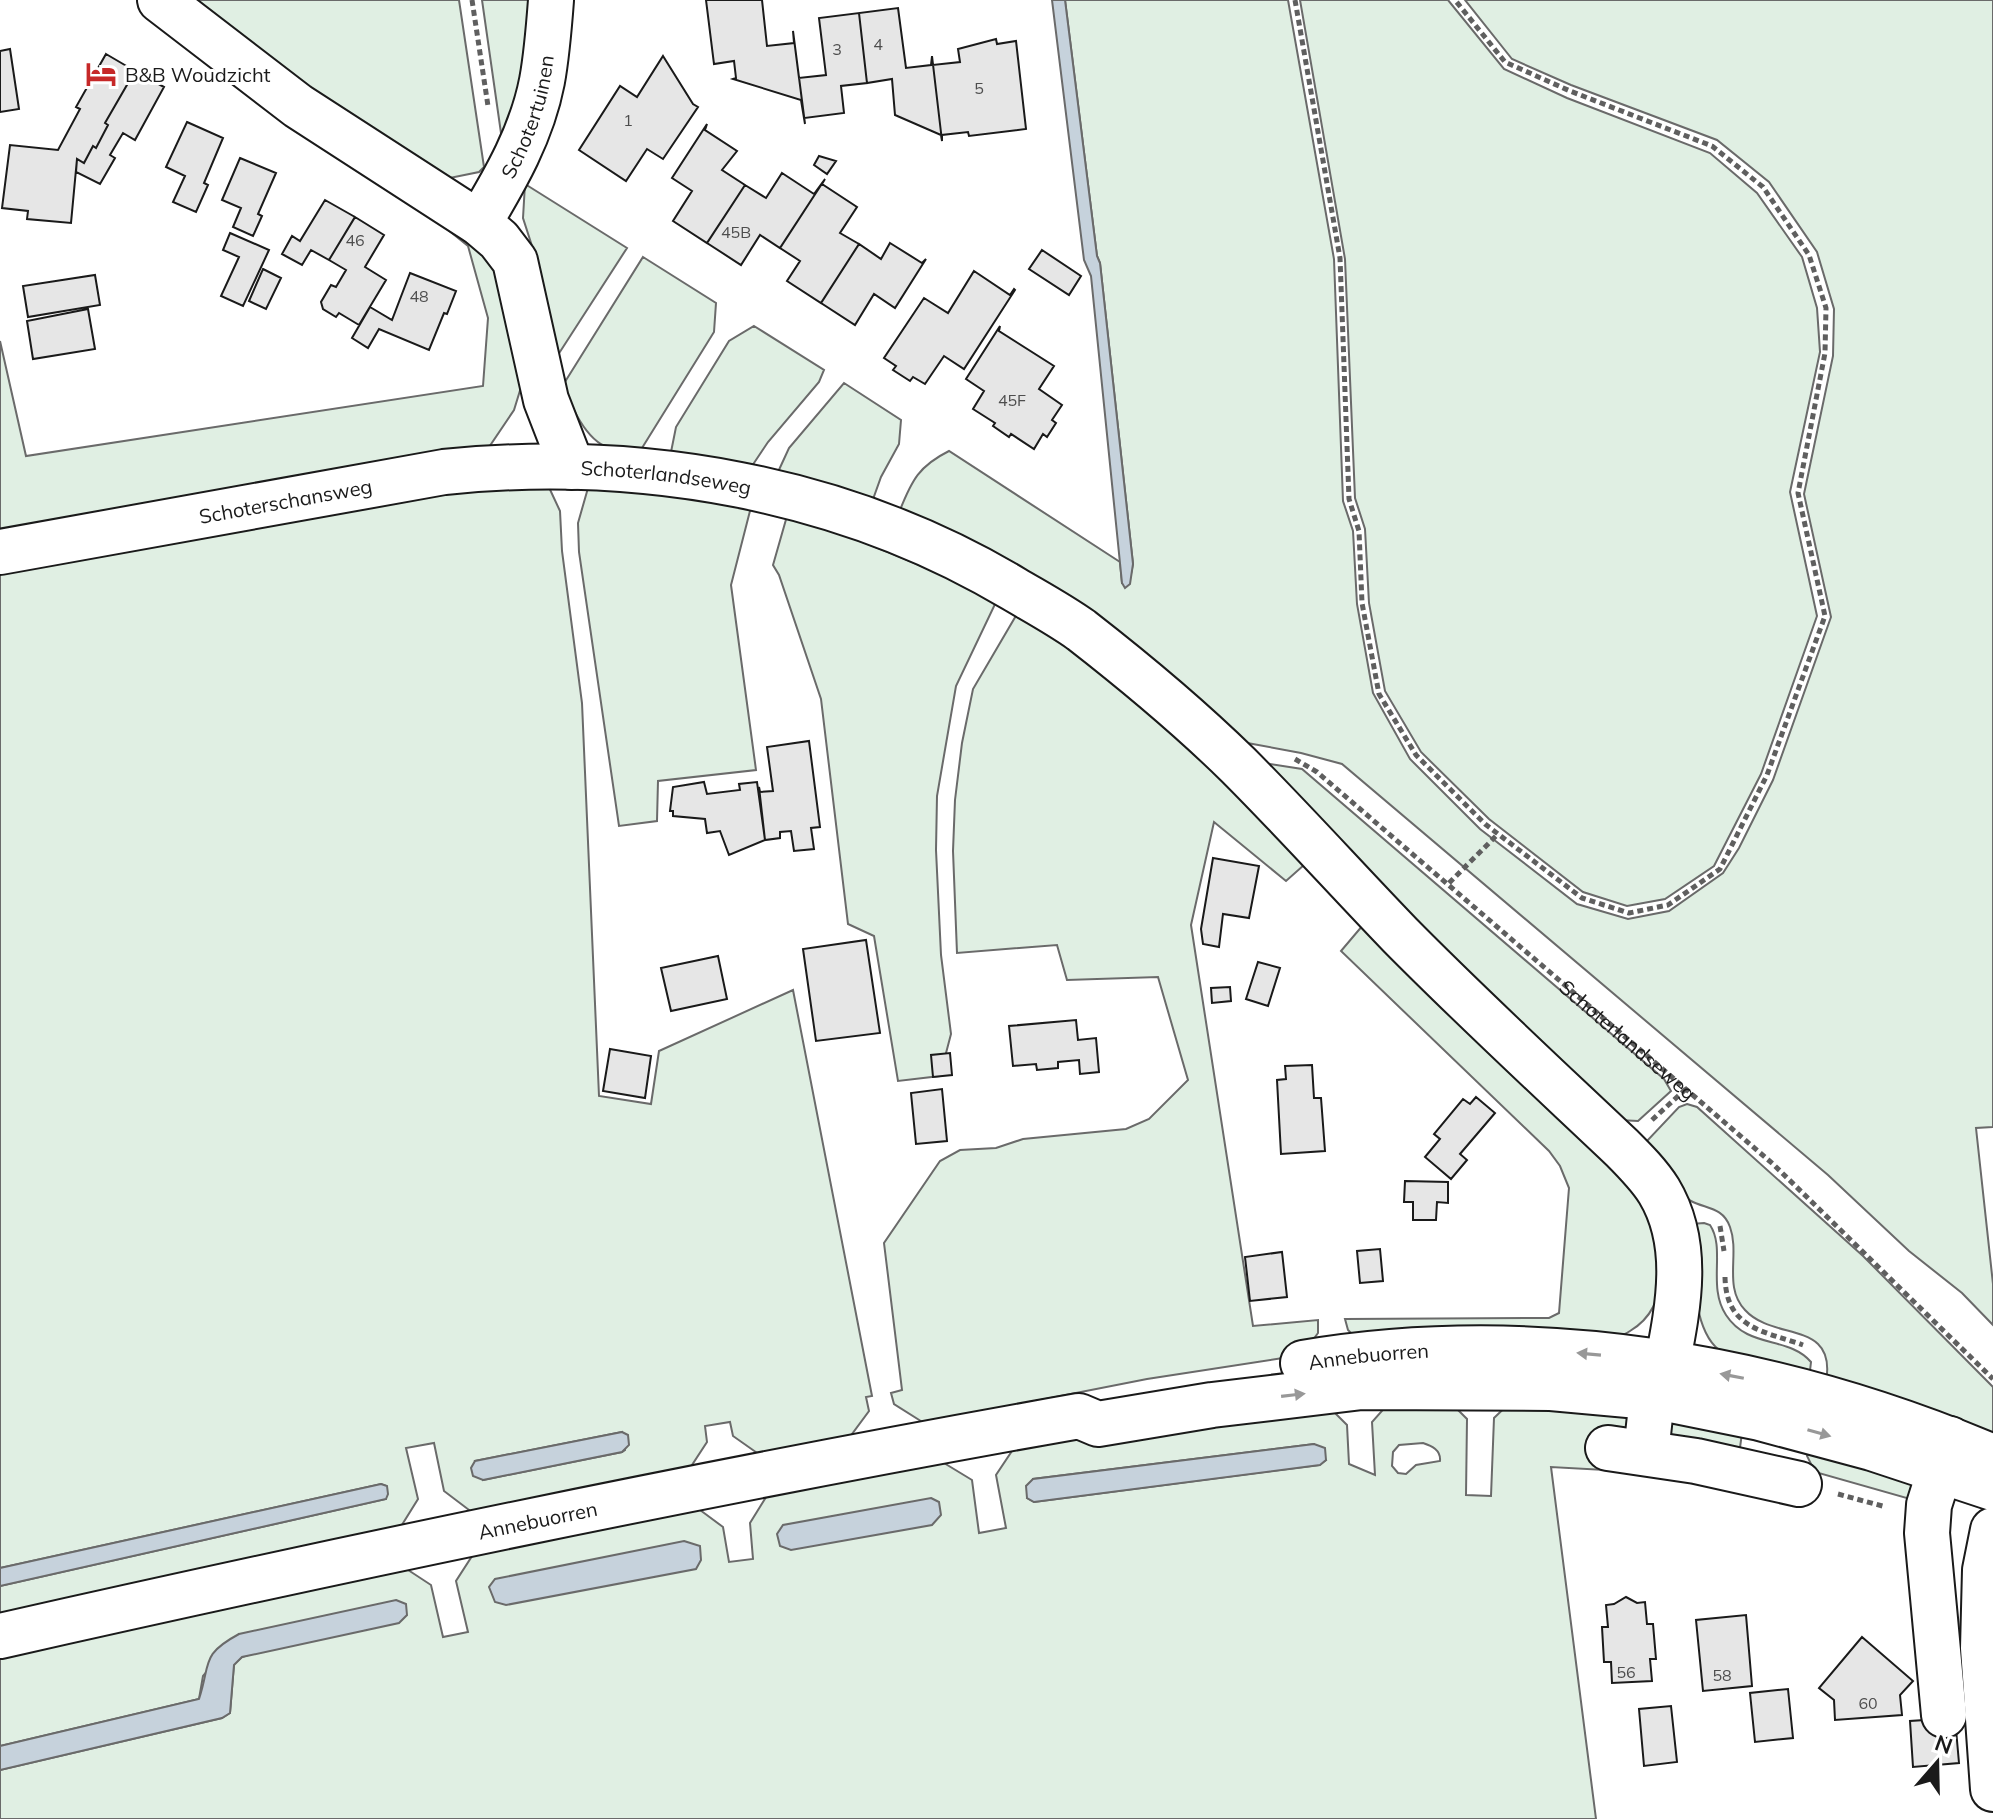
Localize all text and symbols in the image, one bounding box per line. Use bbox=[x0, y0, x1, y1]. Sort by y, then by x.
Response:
house number: 4 bbox=[873, 34, 883, 54]
house number: 3 bbox=[832, 39, 842, 59]
street label: Schotertuinen bbox=[495, 53, 558, 182]
hotel icon: B&B Woudzicht bbox=[84, 57, 118, 91]
place label: B&B Woudzicht bbox=[125, 62, 271, 87]
house number: 5 bbox=[974, 78, 984, 98]
house number: 1 bbox=[623, 110, 633, 130]
house number: 45B bbox=[721, 222, 751, 242]
house number: 46 bbox=[345, 230, 365, 250]
house number: 48 bbox=[409, 286, 429, 306]
house number: 45F bbox=[998, 390, 1026, 410]
street label: Schoterlandseweg bbox=[580, 455, 754, 500]
street label: Schoterschansweg bbox=[197, 473, 374, 528]
street label: Schoterlandseweg bbox=[1555, 974, 1702, 1105]
street label: Annebuorren bbox=[1306, 1337, 1429, 1374]
one-way arrow bbox=[1576, 1348, 1601, 1361]
one-way arrow bbox=[1719, 1370, 1744, 1382]
one-way arrow bbox=[1281, 1388, 1306, 1401]
one-way arrow bbox=[1808, 1427, 1832, 1440]
street label: Annebuorren bbox=[476, 1495, 599, 1544]
house number: 56 bbox=[1616, 1662, 1636, 1682]
house number: 58 bbox=[1712, 1665, 1732, 1685]
house number: 60 bbox=[1858, 1693, 1878, 1713]
north arrow bbox=[1897, 1723, 1977, 1803]
text: N bbox=[1931, 1728, 1956, 1760]

